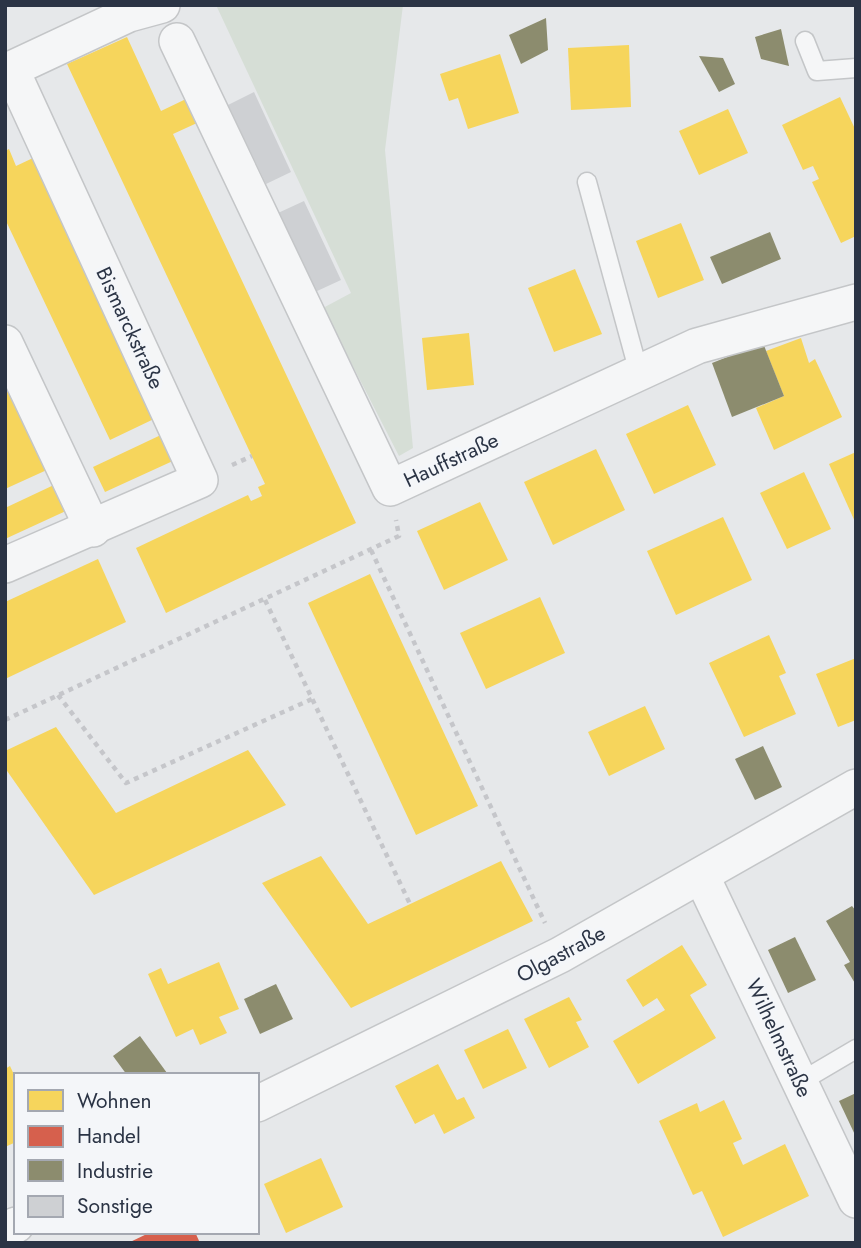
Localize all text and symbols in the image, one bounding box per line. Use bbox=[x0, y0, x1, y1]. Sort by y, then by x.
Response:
street label: Bismarckstraße bbox=[89, 262, 172, 394]
street label: Hauffstraße bbox=[399, 425, 504, 495]
street label: Olgastraße bbox=[511, 918, 611, 990]
street label: Wilhelmstraße bbox=[738, 974, 820, 1102]
legend bbox=[14, 1073, 259, 1234]
text: Wohnen bbox=[77, 1086, 151, 1116]
text: Handel bbox=[77, 1121, 141, 1151]
text: Industrie bbox=[77, 1156, 153, 1186]
text: Sonstige bbox=[77, 1191, 153, 1221]

